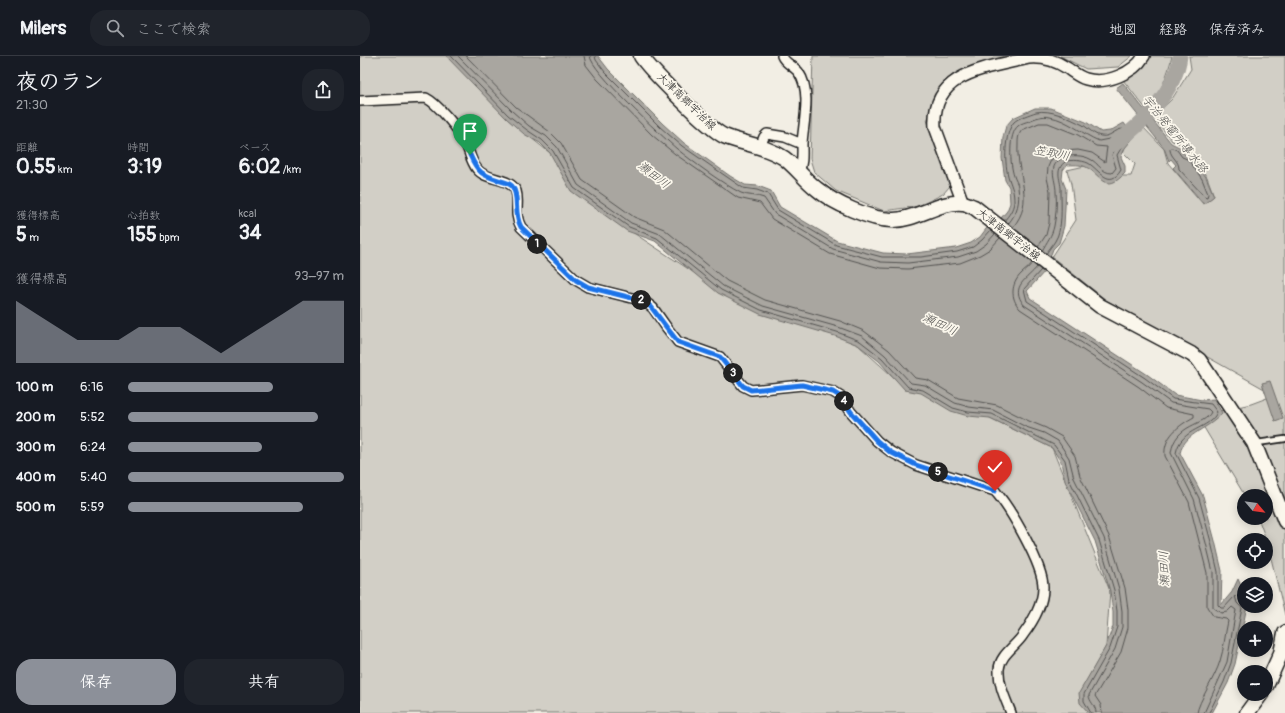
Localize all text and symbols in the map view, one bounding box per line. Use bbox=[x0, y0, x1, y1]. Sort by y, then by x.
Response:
search box bbox=[90, 10, 370, 46]
text: Milers bbox=[20, 16, 66, 40]
icon: search bbox=[104, 17, 126, 39]
text: ここで検索 bbox=[136, 20, 211, 39]
text: 地図 bbox=[1109, 21, 1137, 38]
text: 経路 bbox=[1159, 21, 1187, 38]
text: 保存済み bbox=[1209, 21, 1265, 38]
text: 夜のラン bbox=[16, 68, 104, 96]
button: share bbox=[302, 69, 344, 111]
street label: 大津南郷宇治線 bbox=[654, 70, 719, 133]
water label: 宇治発電所導水路 bbox=[1139, 92, 1211, 177]
text: 21:30 bbox=[16, 97, 48, 113]
pin bbox=[453, 114, 487, 155]
icon: arrive bbox=[459, 120, 481, 142]
text: 距離 bbox=[16, 141, 38, 154]
text: 時間 bbox=[127, 141, 149, 154]
text: ペース bbox=[239, 141, 271, 154]
water label: 笠取川 bbox=[1033, 143, 1071, 164]
text: 0.55 bbox=[16, 154, 56, 179]
text: 3:19 bbox=[127, 154, 162, 179]
text: 6:02 bbox=[239, 154, 280, 179]
water label: 瀬田川 bbox=[635, 158, 672, 192]
text: km bbox=[56, 163, 72, 176]
text: /km bbox=[280, 163, 301, 176]
street label: 大津南郷宇治線 bbox=[974, 206, 1043, 263]
text: kcal bbox=[239, 207, 257, 220]
text: 獲得標高 bbox=[16, 209, 60, 222]
text: 心拍数 bbox=[127, 209, 160, 222]
text: 34 bbox=[239, 220, 261, 245]
text: 5 bbox=[16, 222, 27, 247]
text: 155 bbox=[127, 222, 157, 247]
text: m bbox=[27, 231, 39, 244]
text: bpm bbox=[157, 231, 180, 244]
pin: 1 bbox=[527, 234, 547, 254]
text: 1 bbox=[535, 237, 539, 250]
text: 93–97 m bbox=[294, 268, 344, 284]
text: 獲得標高 bbox=[16, 271, 68, 287]
pin: 2 bbox=[631, 290, 651, 310]
text: 2 bbox=[638, 293, 644, 306]
water label: 瀬田川 bbox=[920, 310, 959, 339]
pin: 3 bbox=[723, 363, 743, 383]
text: 3 bbox=[730, 366, 736, 379]
text: 100 m bbox=[16, 379, 53, 395]
text: 6:16 bbox=[80, 379, 104, 395]
pin: 4 bbox=[834, 391, 854, 411]
text: 4 bbox=[841, 394, 847, 407]
text: 200 m bbox=[16, 409, 55, 425]
text: 5:52 bbox=[80, 409, 105, 425]
text: 300 m bbox=[16, 439, 55, 455]
text: 6:24 bbox=[80, 439, 106, 455]
pin bbox=[978, 450, 1012, 491]
icon: check bbox=[984, 456, 1006, 478]
pin: 5 bbox=[928, 462, 948, 482]
text: 5 bbox=[935, 465, 941, 478]
text: 400 m bbox=[16, 469, 56, 485]
text: 5:40 bbox=[80, 469, 107, 485]
north arrow bbox=[1237, 489, 1273, 525]
map controls bbox=[1237, 489, 1273, 701]
text: 500 m bbox=[16, 499, 55, 515]
text: 5:59 bbox=[80, 499, 104, 515]
button: locate bbox=[1237, 533, 1273, 569]
water label: 瀬田川 bbox=[1156, 551, 1173, 587]
button: layers bbox=[1237, 577, 1273, 613]
button: + bbox=[1237, 621, 1273, 657]
button: 保存 bbox=[16, 659, 176, 705]
button: 共有 bbox=[184, 659, 344, 705]
button: − bbox=[1237, 665, 1273, 701]

